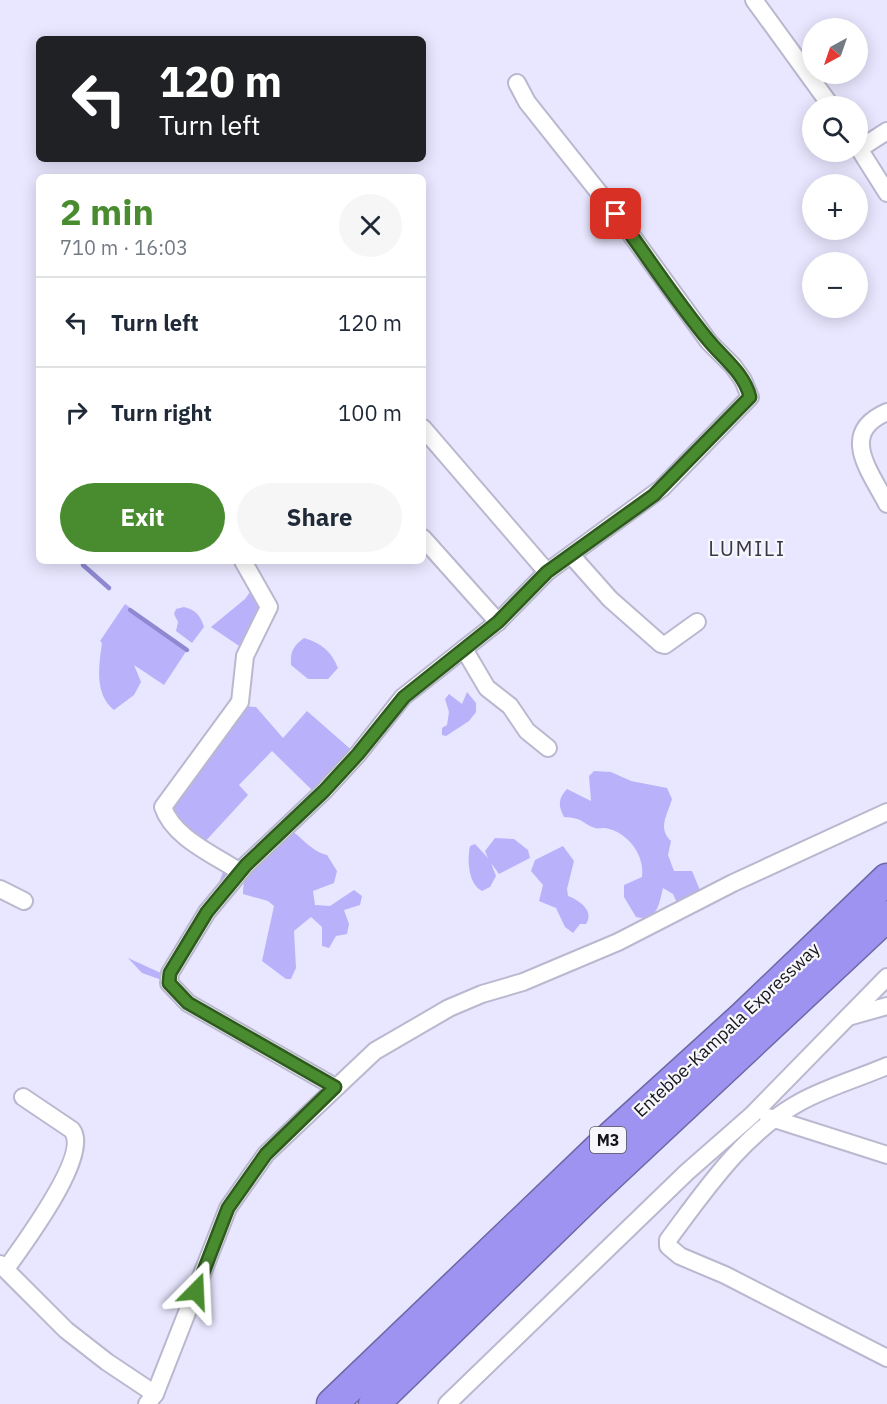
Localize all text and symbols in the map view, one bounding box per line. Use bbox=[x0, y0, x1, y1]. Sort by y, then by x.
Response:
north arrow bbox=[802, 18, 868, 84]
map controls bbox=[802, 18, 868, 318]
text: 120 m bbox=[159, 54, 282, 109]
icon: left bbox=[60, 60, 138, 138]
button: search bbox=[802, 96, 868, 162]
text: Turn left bbox=[159, 107, 260, 142]
button: + bbox=[802, 174, 868, 240]
text: 2 min bbox=[60, 188, 154, 235]
pin bbox=[590, 188, 641, 239]
button: close bbox=[339, 194, 402, 257]
icon: arrive bbox=[599, 197, 632, 230]
text: 710 m · 16:03 bbox=[60, 234, 188, 261]
button: − bbox=[802, 252, 868, 318]
icon: left bbox=[60, 306, 93, 339]
text: Turn left bbox=[111, 308, 199, 337]
text: 120 m bbox=[338, 308, 402, 337]
icon: right bbox=[60, 396, 93, 429]
text: Turn right bbox=[111, 398, 212, 427]
text: 100 m bbox=[338, 398, 402, 427]
button: Exit bbox=[60, 483, 225, 552]
button: Share bbox=[237, 483, 402, 552]
district label: LUMILI bbox=[708, 534, 786, 562]
street label: Entebbe-Kampala Expressway bbox=[629, 937, 825, 1122]
road number: M3 bbox=[590, 1127, 626, 1153]
position arrow bbox=[164, 1259, 228, 1323]

